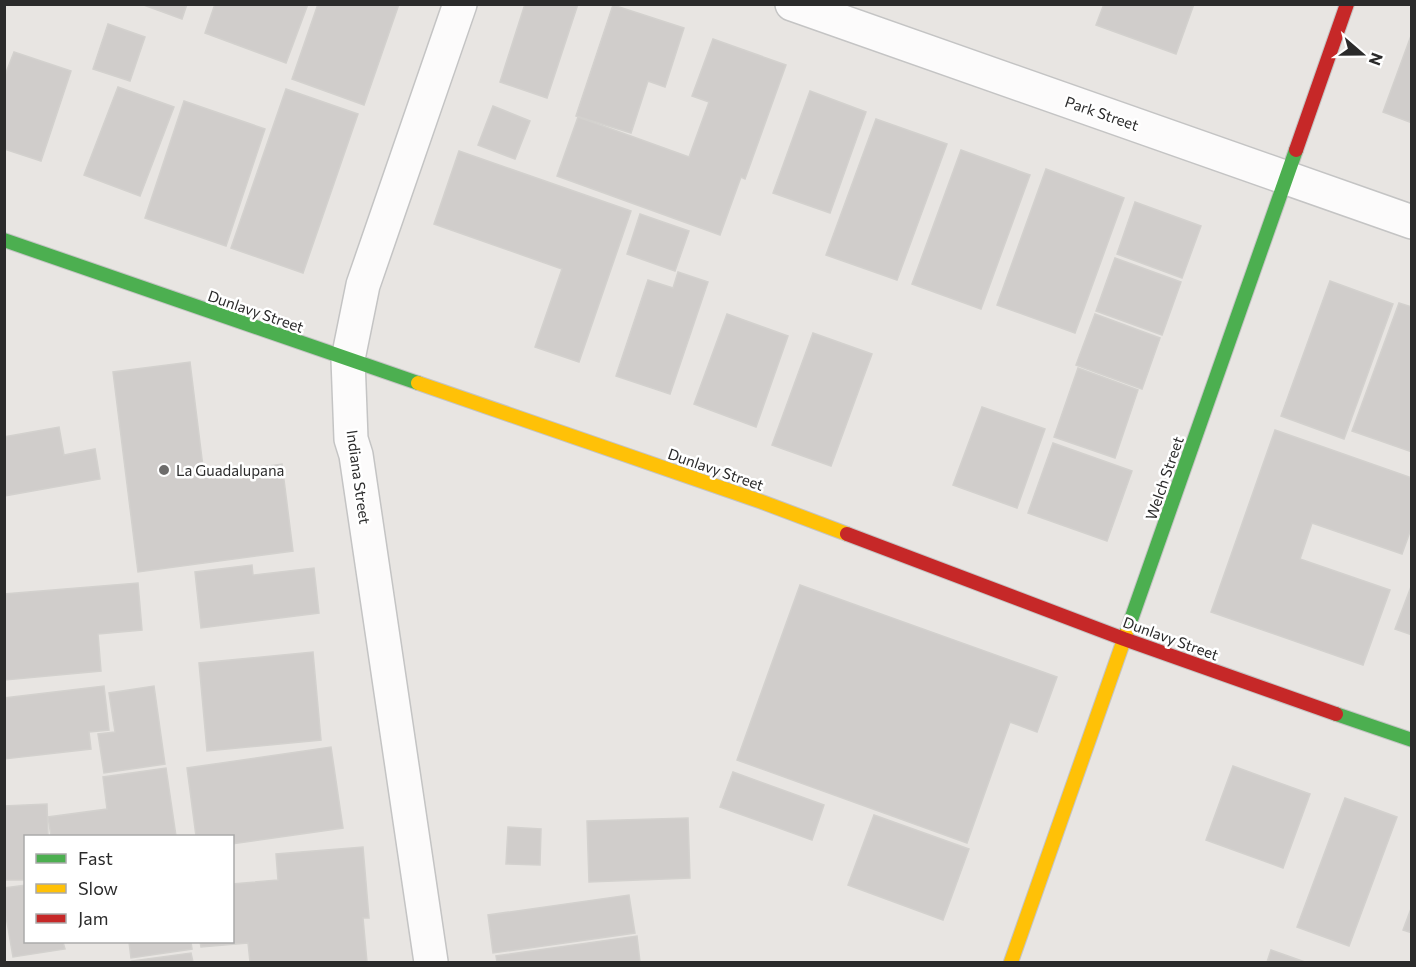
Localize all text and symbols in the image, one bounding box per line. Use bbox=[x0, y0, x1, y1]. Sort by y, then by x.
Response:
north arrow bbox=[1332, 24, 1392, 84]
text: N bbox=[1366, 50, 1388, 68]
street label: Park Street bbox=[1063, 92, 1141, 134]
street label: Dunlavy Street bbox=[206, 286, 306, 336]
street label: Indiana Street bbox=[343, 429, 375, 525]
street label: Welch Street bbox=[1141, 434, 1187, 522]
street label: Dunlavy Street bbox=[666, 444, 766, 494]
place label: La Guadalupana bbox=[176, 461, 284, 479]
marker: La Guadalupana bbox=[157, 463, 171, 477]
street label: Dunlavy Street bbox=[1121, 612, 1221, 664]
legend bbox=[24, 835, 234, 943]
text: Fast bbox=[78, 847, 113, 869]
text: Slow bbox=[78, 877, 118, 899]
text: Jam bbox=[78, 907, 108, 929]

